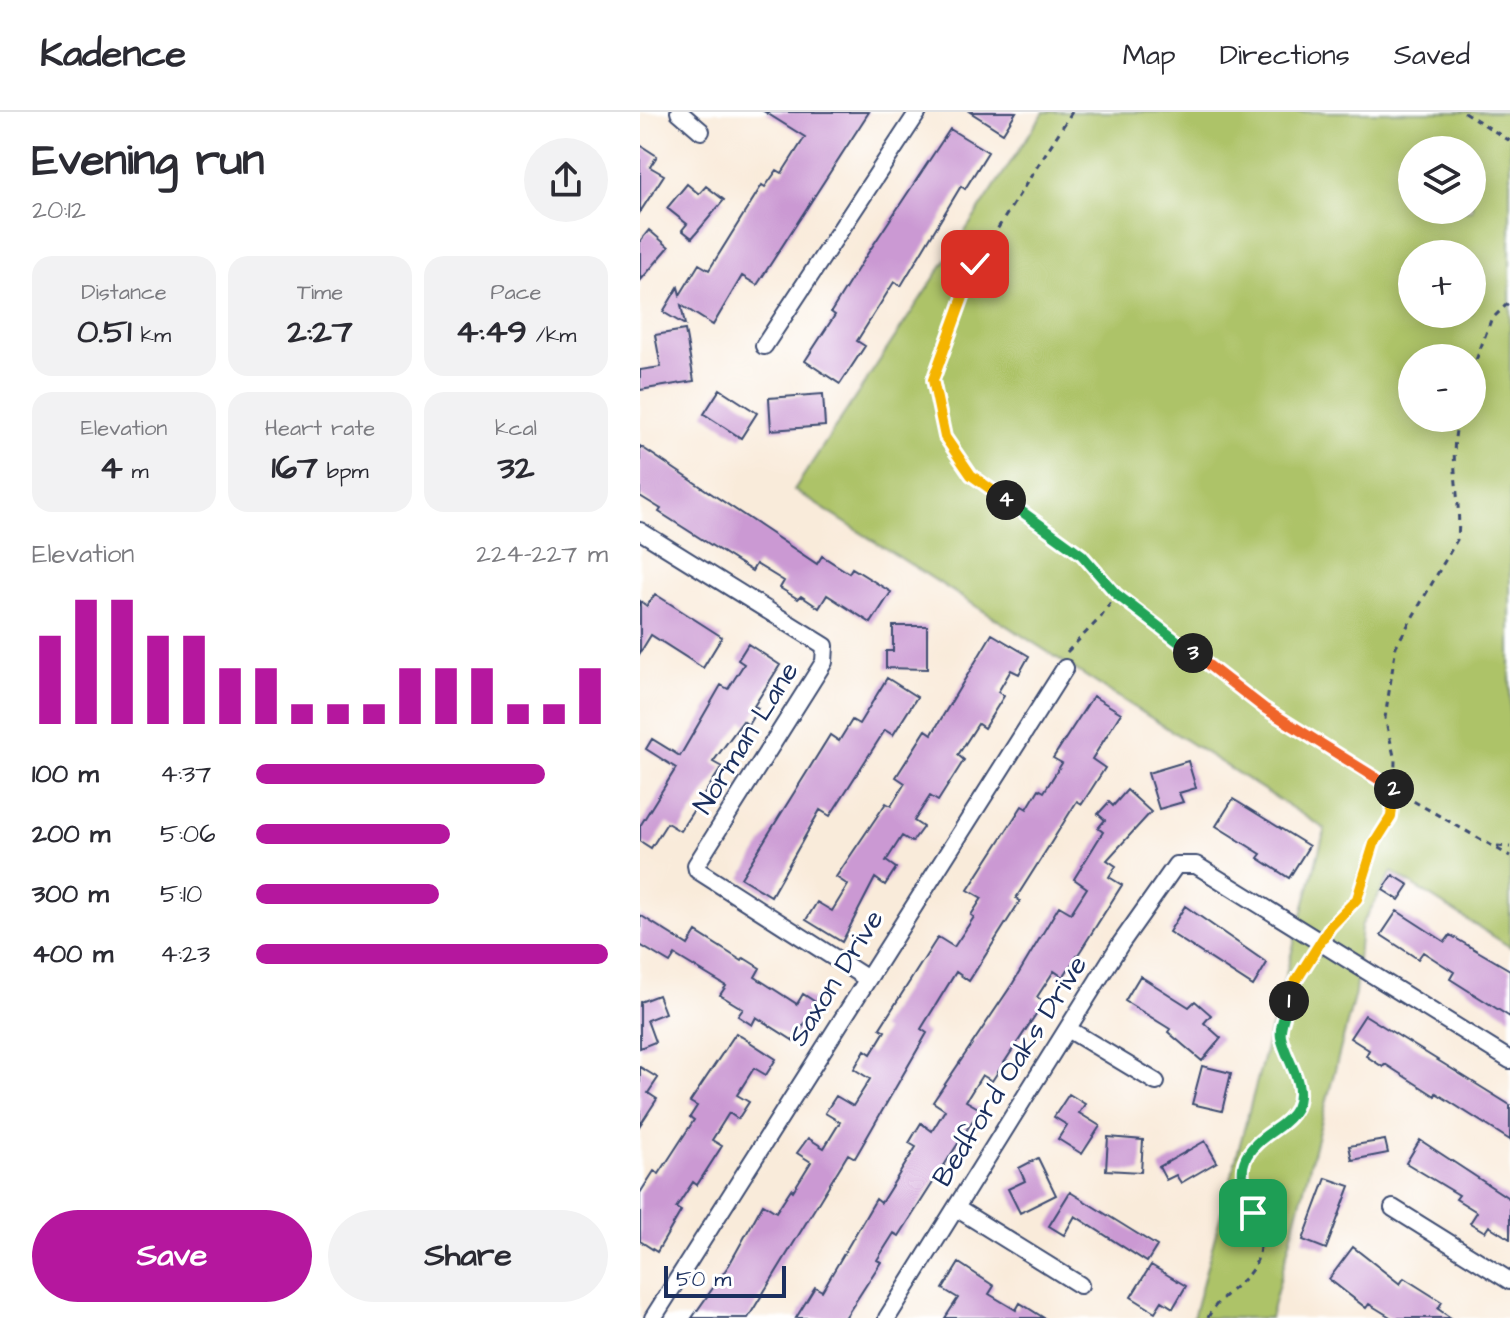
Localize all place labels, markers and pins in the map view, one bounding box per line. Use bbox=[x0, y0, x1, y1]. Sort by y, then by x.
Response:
pin bbox=[941, 230, 1009, 298]
pin: 4 bbox=[986, 480, 1026, 520]
pin: 3 bbox=[1173, 633, 1213, 673]
pin: 2 bbox=[1374, 769, 1414, 809]
pin: 1 bbox=[1269, 981, 1309, 1021]
pin bbox=[1219, 1179, 1287, 1247]

